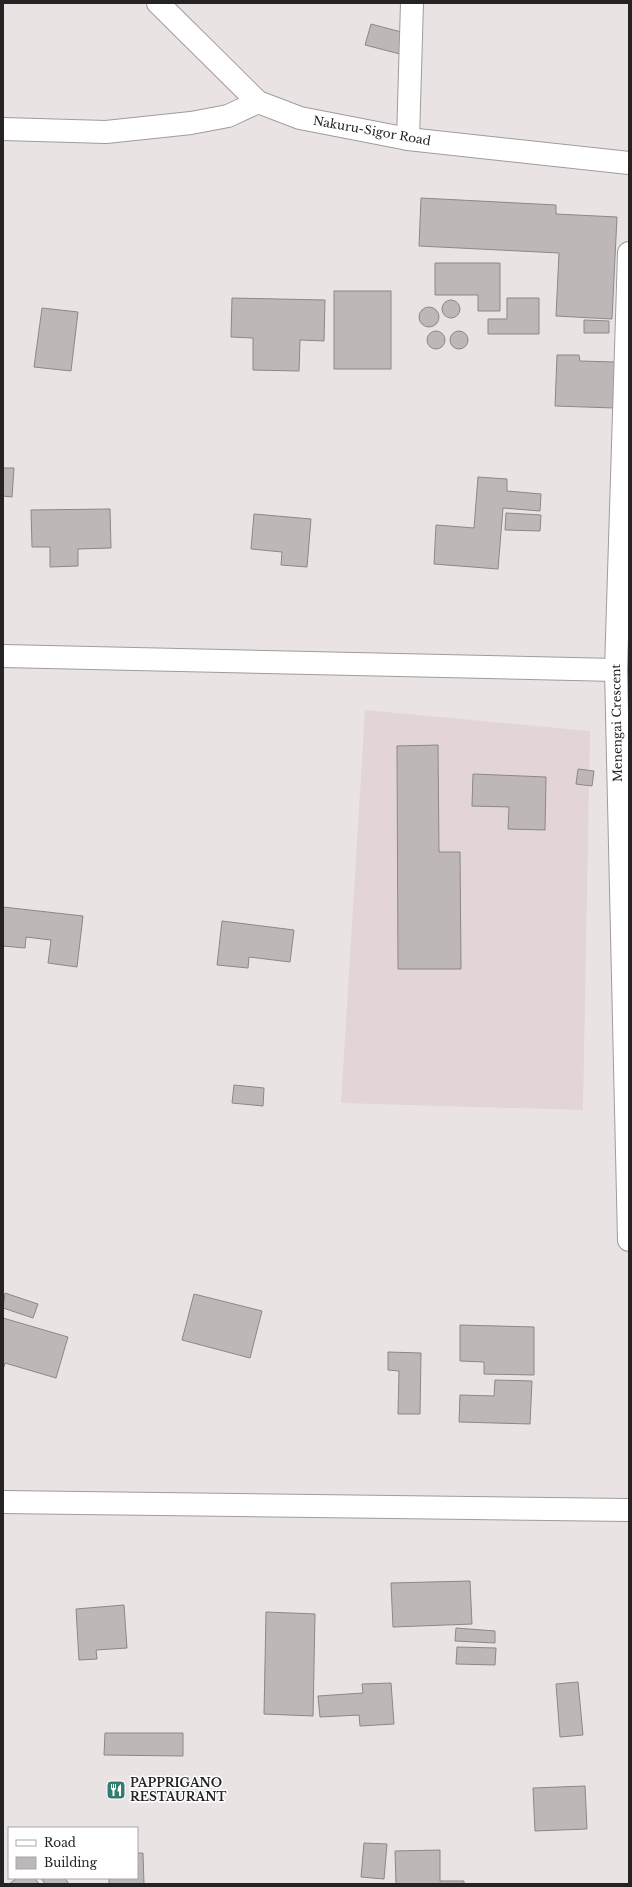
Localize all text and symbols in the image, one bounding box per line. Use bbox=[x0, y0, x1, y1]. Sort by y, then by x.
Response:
street label: Nakuru-Sigor Road bbox=[312, 113, 432, 148]
street label: Menengai Crescent bbox=[608, 663, 625, 782]
place label: PAPPRIGANO RESTAURANT bbox=[130, 1775, 226, 1804]
restaurant icon: PAPPRIGANO RESTAURANT bbox=[105, 1779, 127, 1801]
legend bbox=[8, 1827, 138, 1879]
text: Road bbox=[44, 1835, 76, 1850]
text: Building bbox=[44, 1855, 98, 1870]

